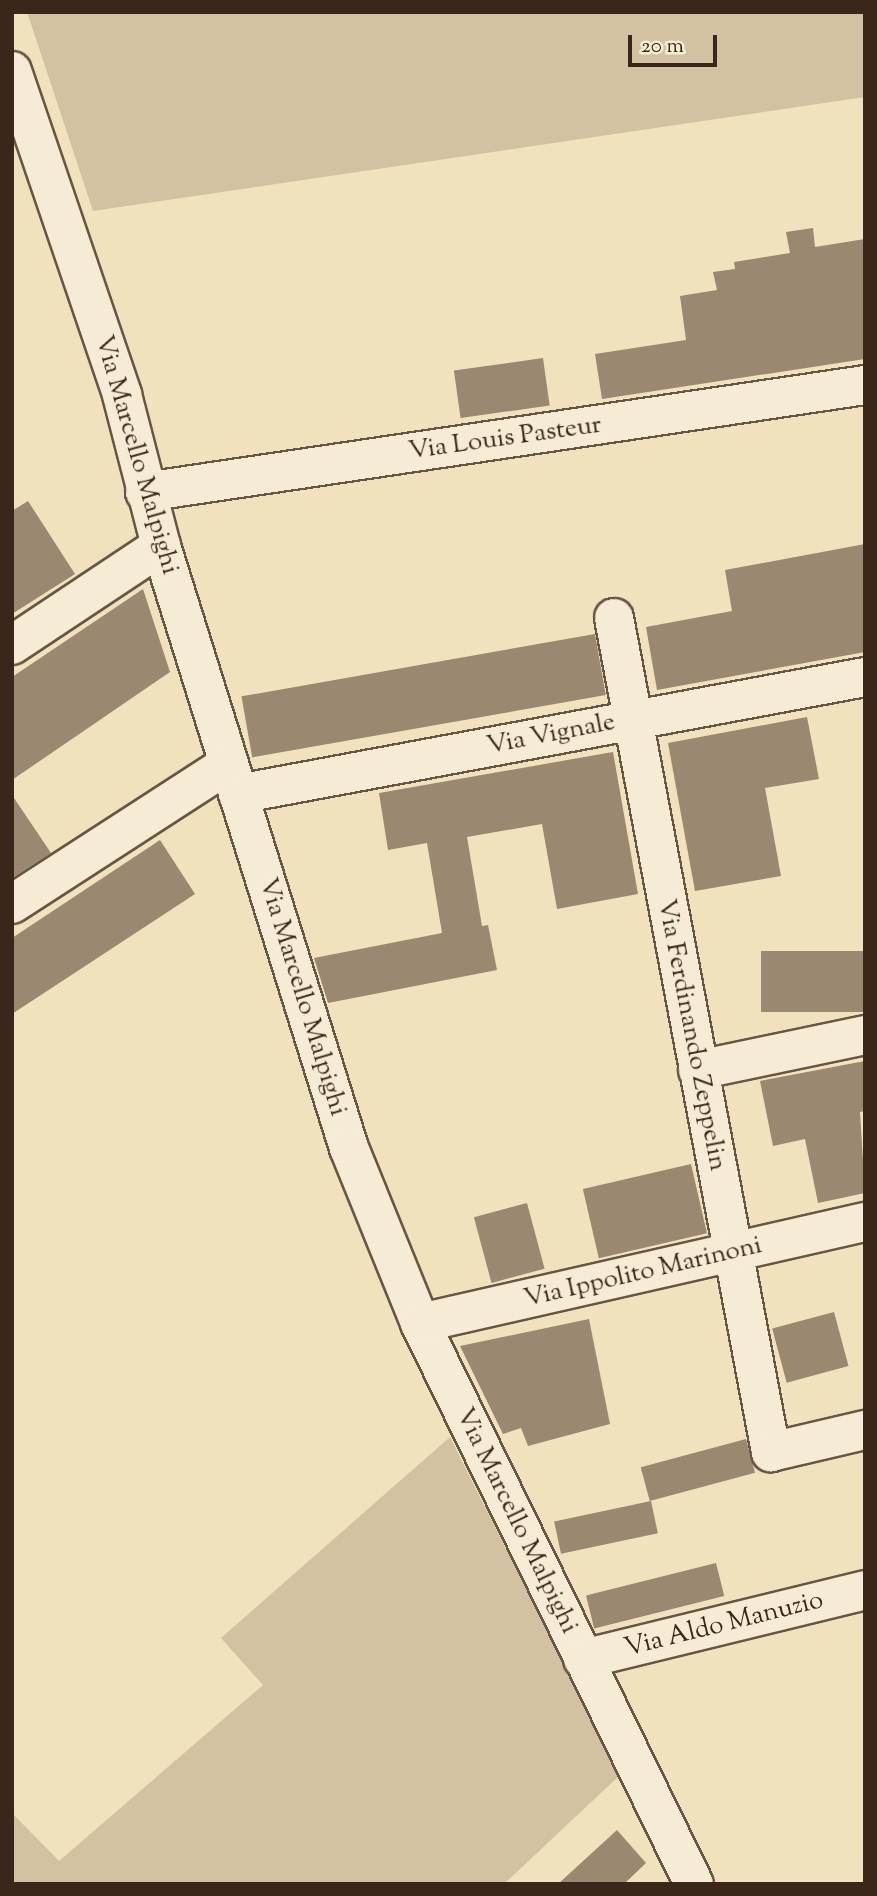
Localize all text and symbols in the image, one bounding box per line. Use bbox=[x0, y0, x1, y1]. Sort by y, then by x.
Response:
scale bar bbox=[632, 21, 721, 65]
text: 20 m bbox=[641, 32, 684, 62]
street label: Via Marcello Malpighi bbox=[87, 332, 185, 578]
street label: Via Louis Pasteur bbox=[406, 410, 604, 468]
street label: Via Vignale bbox=[484, 707, 618, 763]
street label: Via Marcello Malpighi bbox=[251, 874, 353, 1120]
street label: Via Ferdinando Zeppelin bbox=[649, 897, 733, 1173]
street label: Via Ippolito Marinoni bbox=[521, 1230, 765, 1316]
street label: Via Marcello Malpighi bbox=[448, 1403, 584, 1639]
street label: Via Aldo Manuzio bbox=[621, 1585, 827, 1665]

